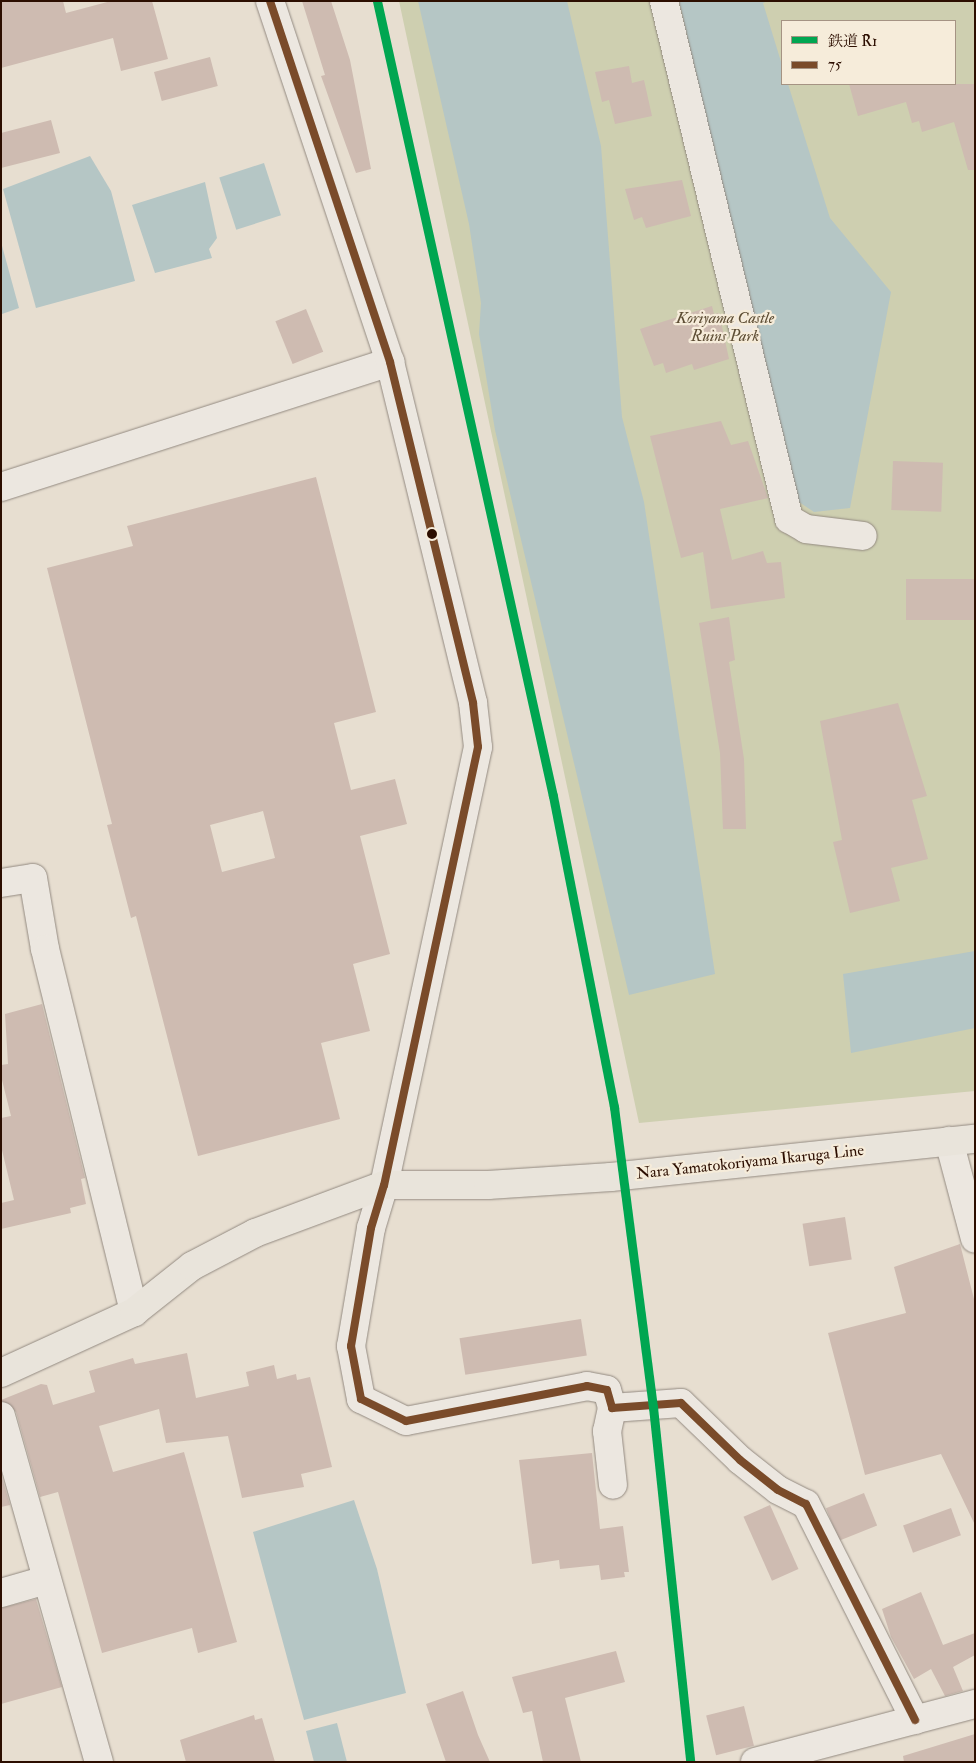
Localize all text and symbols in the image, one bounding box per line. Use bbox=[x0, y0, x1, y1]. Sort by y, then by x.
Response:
legend bbox=[781, 20, 956, 85]
text: 鉄道 R1 bbox=[828, 32, 877, 51]
text: 75 bbox=[828, 55, 841, 74]
park label: Koriyama Castle Ruins Park bbox=[676, 308, 774, 346]
unlabelled marker bbox=[427, 529, 437, 539]
street label: Nara Yamatokoriyama Ikaruga Line bbox=[635, 1140, 865, 1184]

